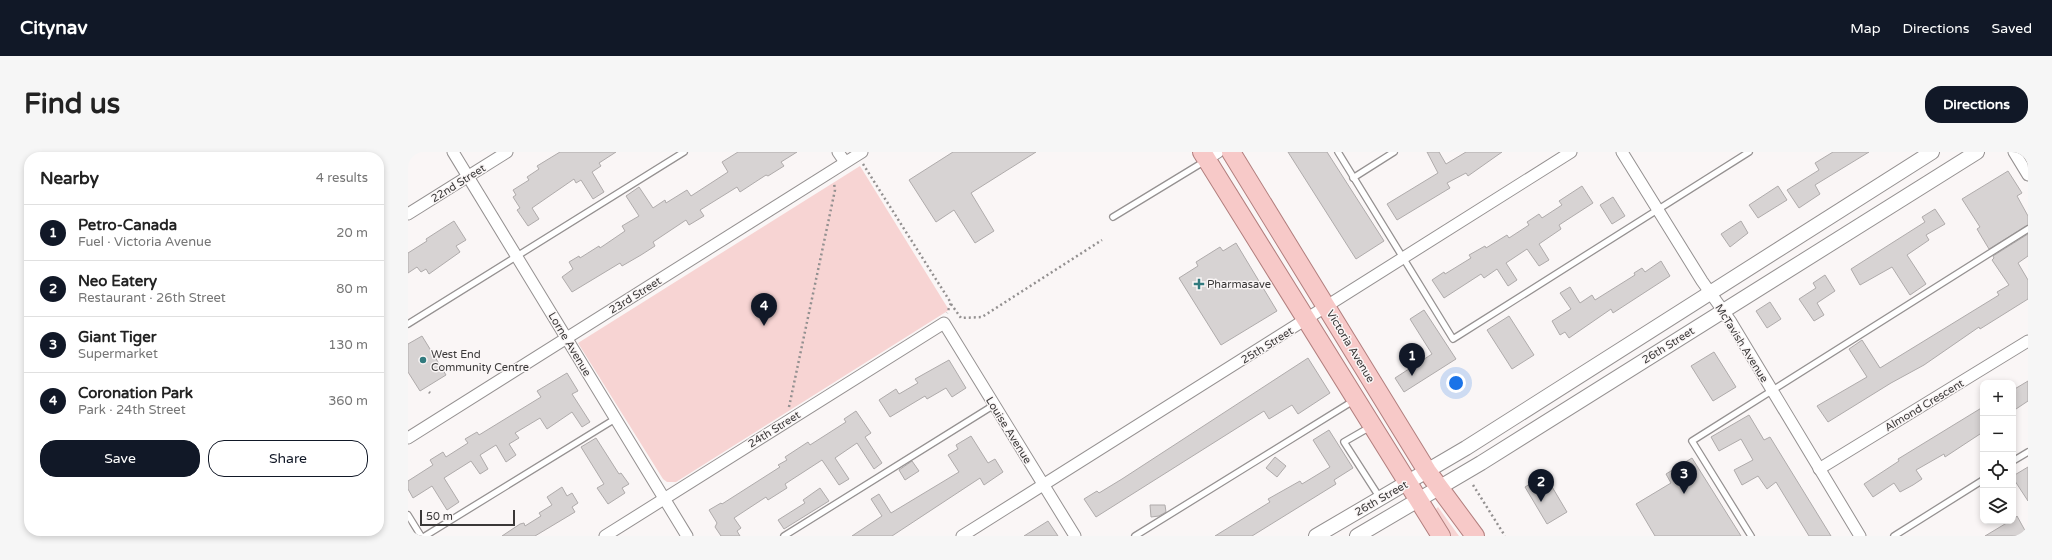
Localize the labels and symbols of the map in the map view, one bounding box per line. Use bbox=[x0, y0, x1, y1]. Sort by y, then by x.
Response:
street label: 22nd Street bbox=[429, 162, 488, 205]
street label: 23rd Street bbox=[607, 274, 664, 317]
place label: Pharmasave bbox=[1207, 278, 1271, 291]
marker: Pharmasave bbox=[1194, 279, 1204, 289]
pin: 4 bbox=[751, 293, 777, 326]
street label: McTavish Avenue bbox=[1712, 302, 1771, 385]
street label: Victoria Avenue bbox=[1324, 308, 1377, 385]
street label: Lorne Avenue bbox=[545, 310, 594, 379]
street label: 25th Street bbox=[1239, 324, 1296, 367]
street label: 26th Street bbox=[1640, 324, 1697, 367]
pin: 1 bbox=[1399, 343, 1425, 376]
place label: West End Community Centre bbox=[431, 348, 529, 374]
marker: West End Community Centre bbox=[418, 355, 428, 365]
your location bbox=[1446, 373, 1466, 393]
street label: Almond Crescent bbox=[1882, 377, 1966, 434]
street label: Louise Avenue bbox=[983, 395, 1034, 466]
street label: 24th Street bbox=[746, 408, 803, 451]
pin: 3 bbox=[1671, 461, 1697, 494]
pin: 2 bbox=[1528, 469, 1554, 502]
street label: 26th Street bbox=[1352, 478, 1410, 519]
scale bar bbox=[420, 508, 515, 527]

